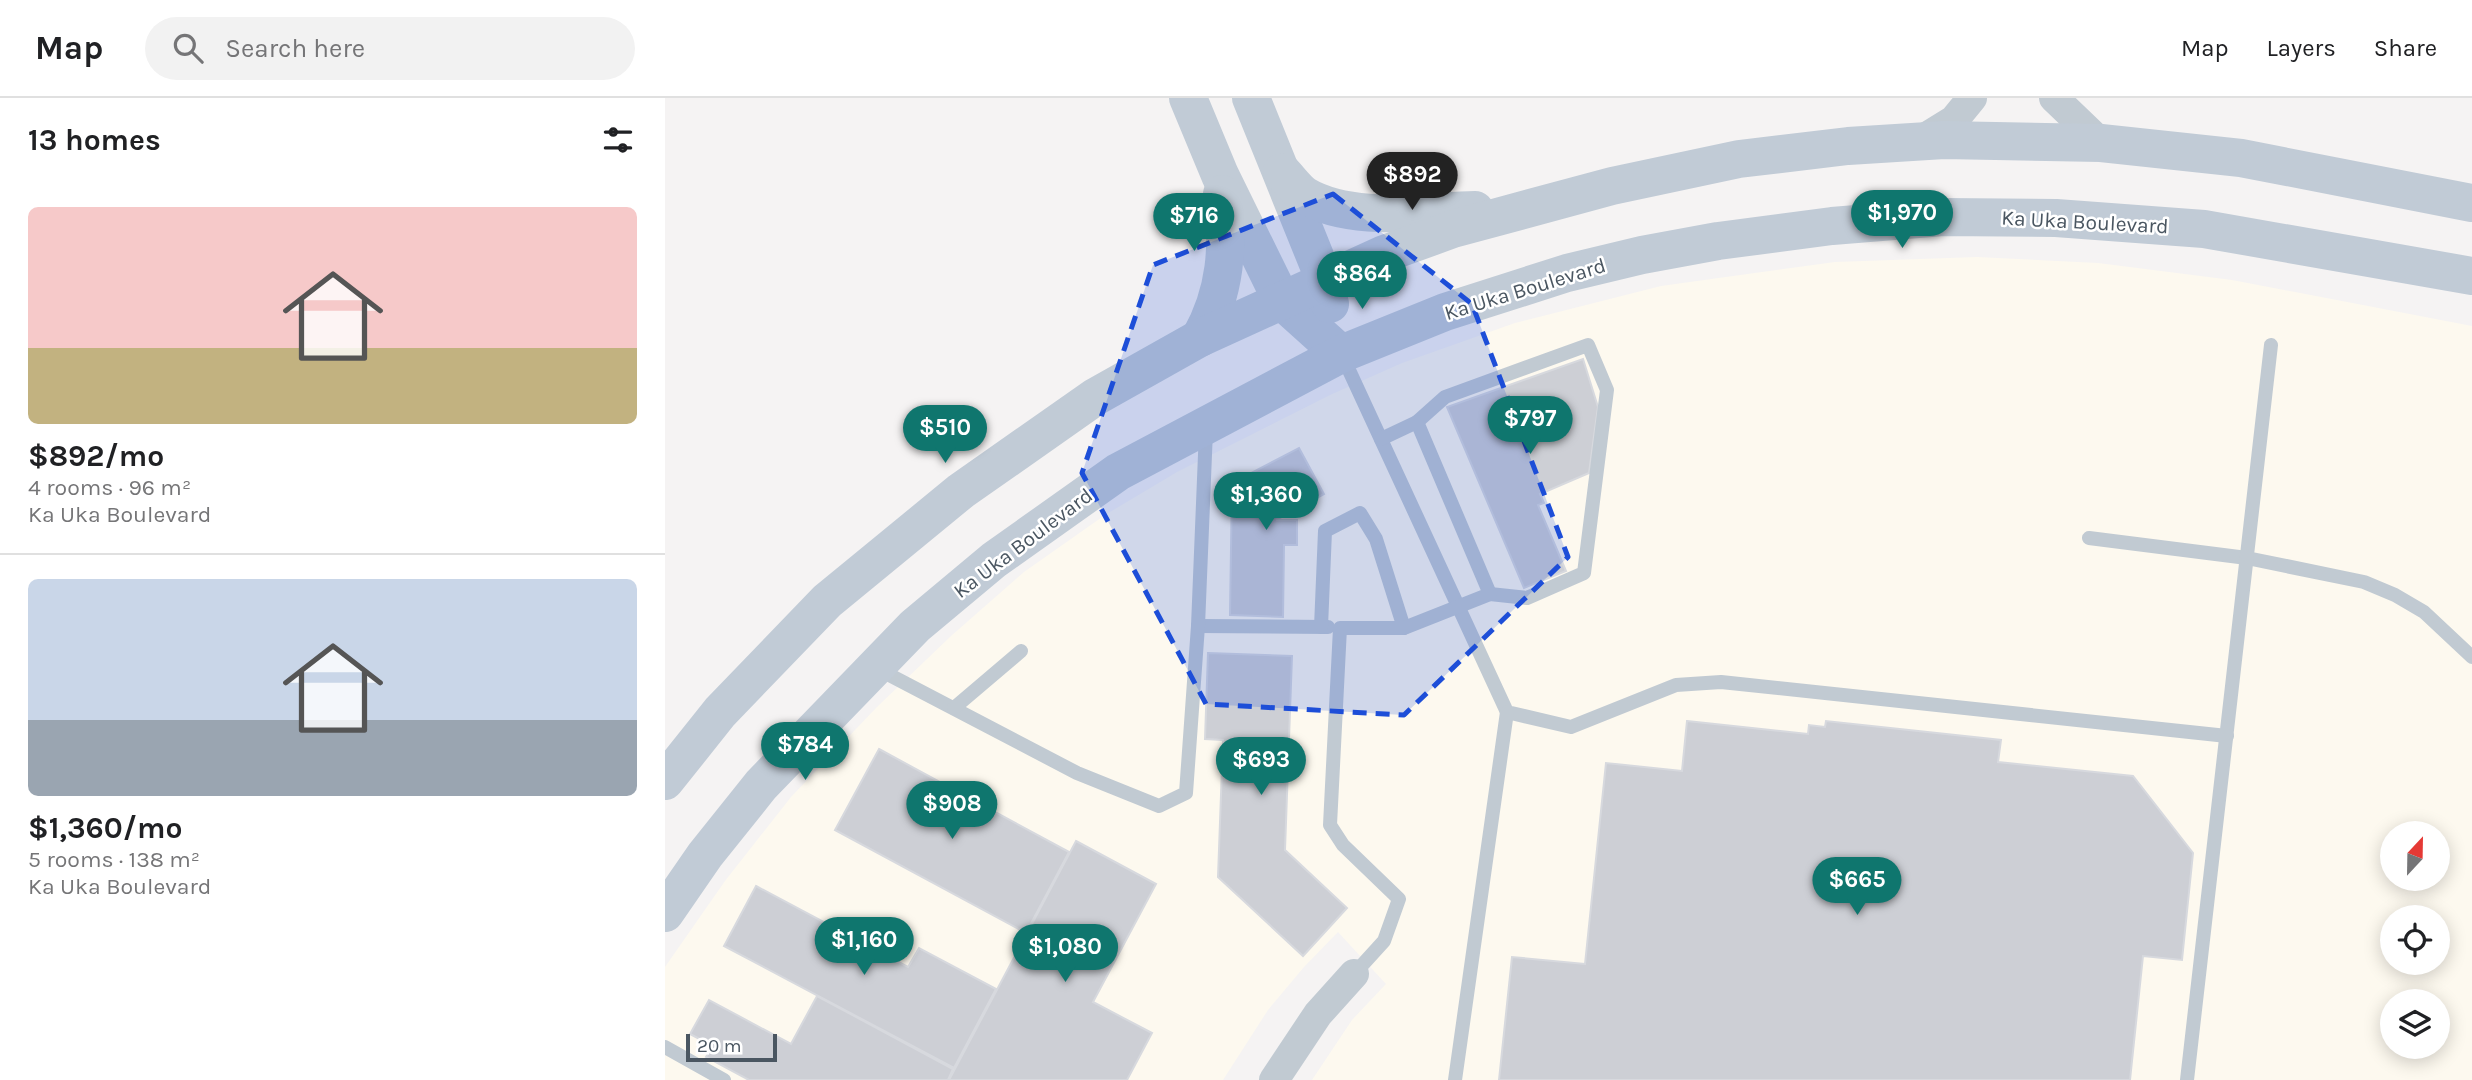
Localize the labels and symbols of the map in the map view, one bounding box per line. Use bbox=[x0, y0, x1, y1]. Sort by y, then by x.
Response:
pin: $892 bbox=[1371, 152, 1453, 212]
pin: $1,970 bbox=[1845, 190, 1959, 250]
pin: $716 bbox=[1153, 194, 1235, 253]
street label: Ka Uka Boulevard bbox=[2001, 206, 2169, 238]
pin: $864 bbox=[1321, 252, 1403, 311]
street label: Ka Uka Boulevard bbox=[1441, 253, 1609, 325]
pin: $797 bbox=[1489, 396, 1571, 456]
pin: $510 bbox=[904, 406, 986, 465]
pin: $1,360 bbox=[1209, 472, 1323, 532]
street label: Ka Uka Boulevard bbox=[949, 483, 1097, 603]
pin: $784 bbox=[764, 722, 846, 782]
pin: $693 bbox=[1220, 738, 1302, 797]
pin: $908 bbox=[911, 782, 993, 841]
north arrow bbox=[2380, 821, 2450, 891]
pin: $665 bbox=[1816, 858, 1898, 917]
pin: $1,160 bbox=[807, 918, 921, 977]
pin: $1,080 bbox=[1008, 924, 1122, 984]
scale bar bbox=[686, 1031, 777, 1063]

